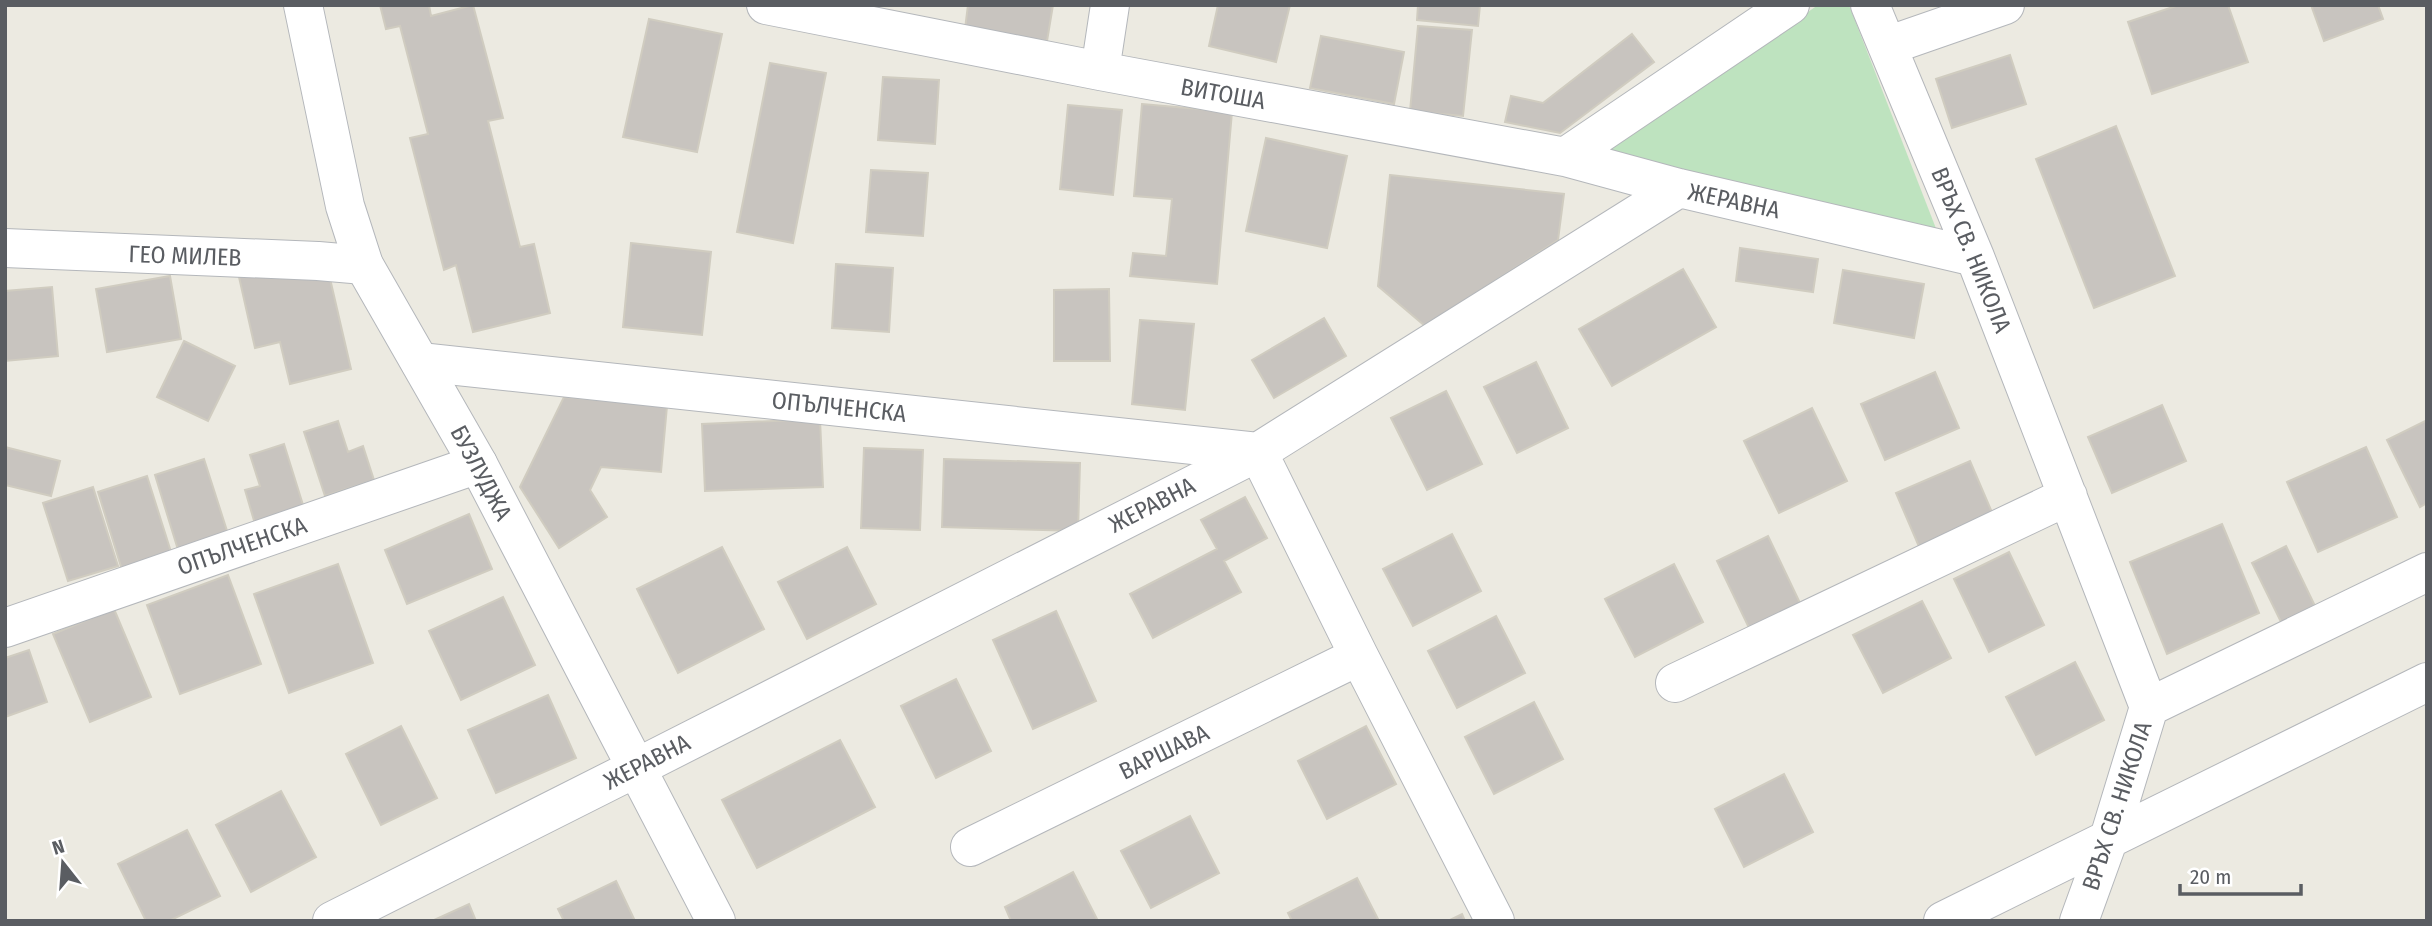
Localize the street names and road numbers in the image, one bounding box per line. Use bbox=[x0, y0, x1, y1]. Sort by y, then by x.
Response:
street label: ВИТОША bbox=[1178, 73, 1268, 115]
street label: ВРЪХ СВ. НИКОЛА bbox=[1925, 163, 2017, 337]
street label: ЖЕРАВНА bbox=[1686, 178, 1783, 224]
street label: ГЕО МИЛЕВ bbox=[128, 240, 242, 272]
street label: ОПЪЛЧЕНСКА bbox=[770, 386, 908, 428]
street label: БУЗЛУДЖА bbox=[444, 421, 518, 526]
street label: ЖЕРАВНА bbox=[1104, 471, 1200, 539]
street label: ОПЪЛЧЕНСКА bbox=[174, 511, 311, 581]
street label: ВАРШАВА bbox=[1115, 718, 1214, 786]
street label: ВРЪХ СВ. НИКОЛА bbox=[2077, 718, 2158, 894]
street label: ЖЕРАВНА bbox=[599, 728, 695, 796]

